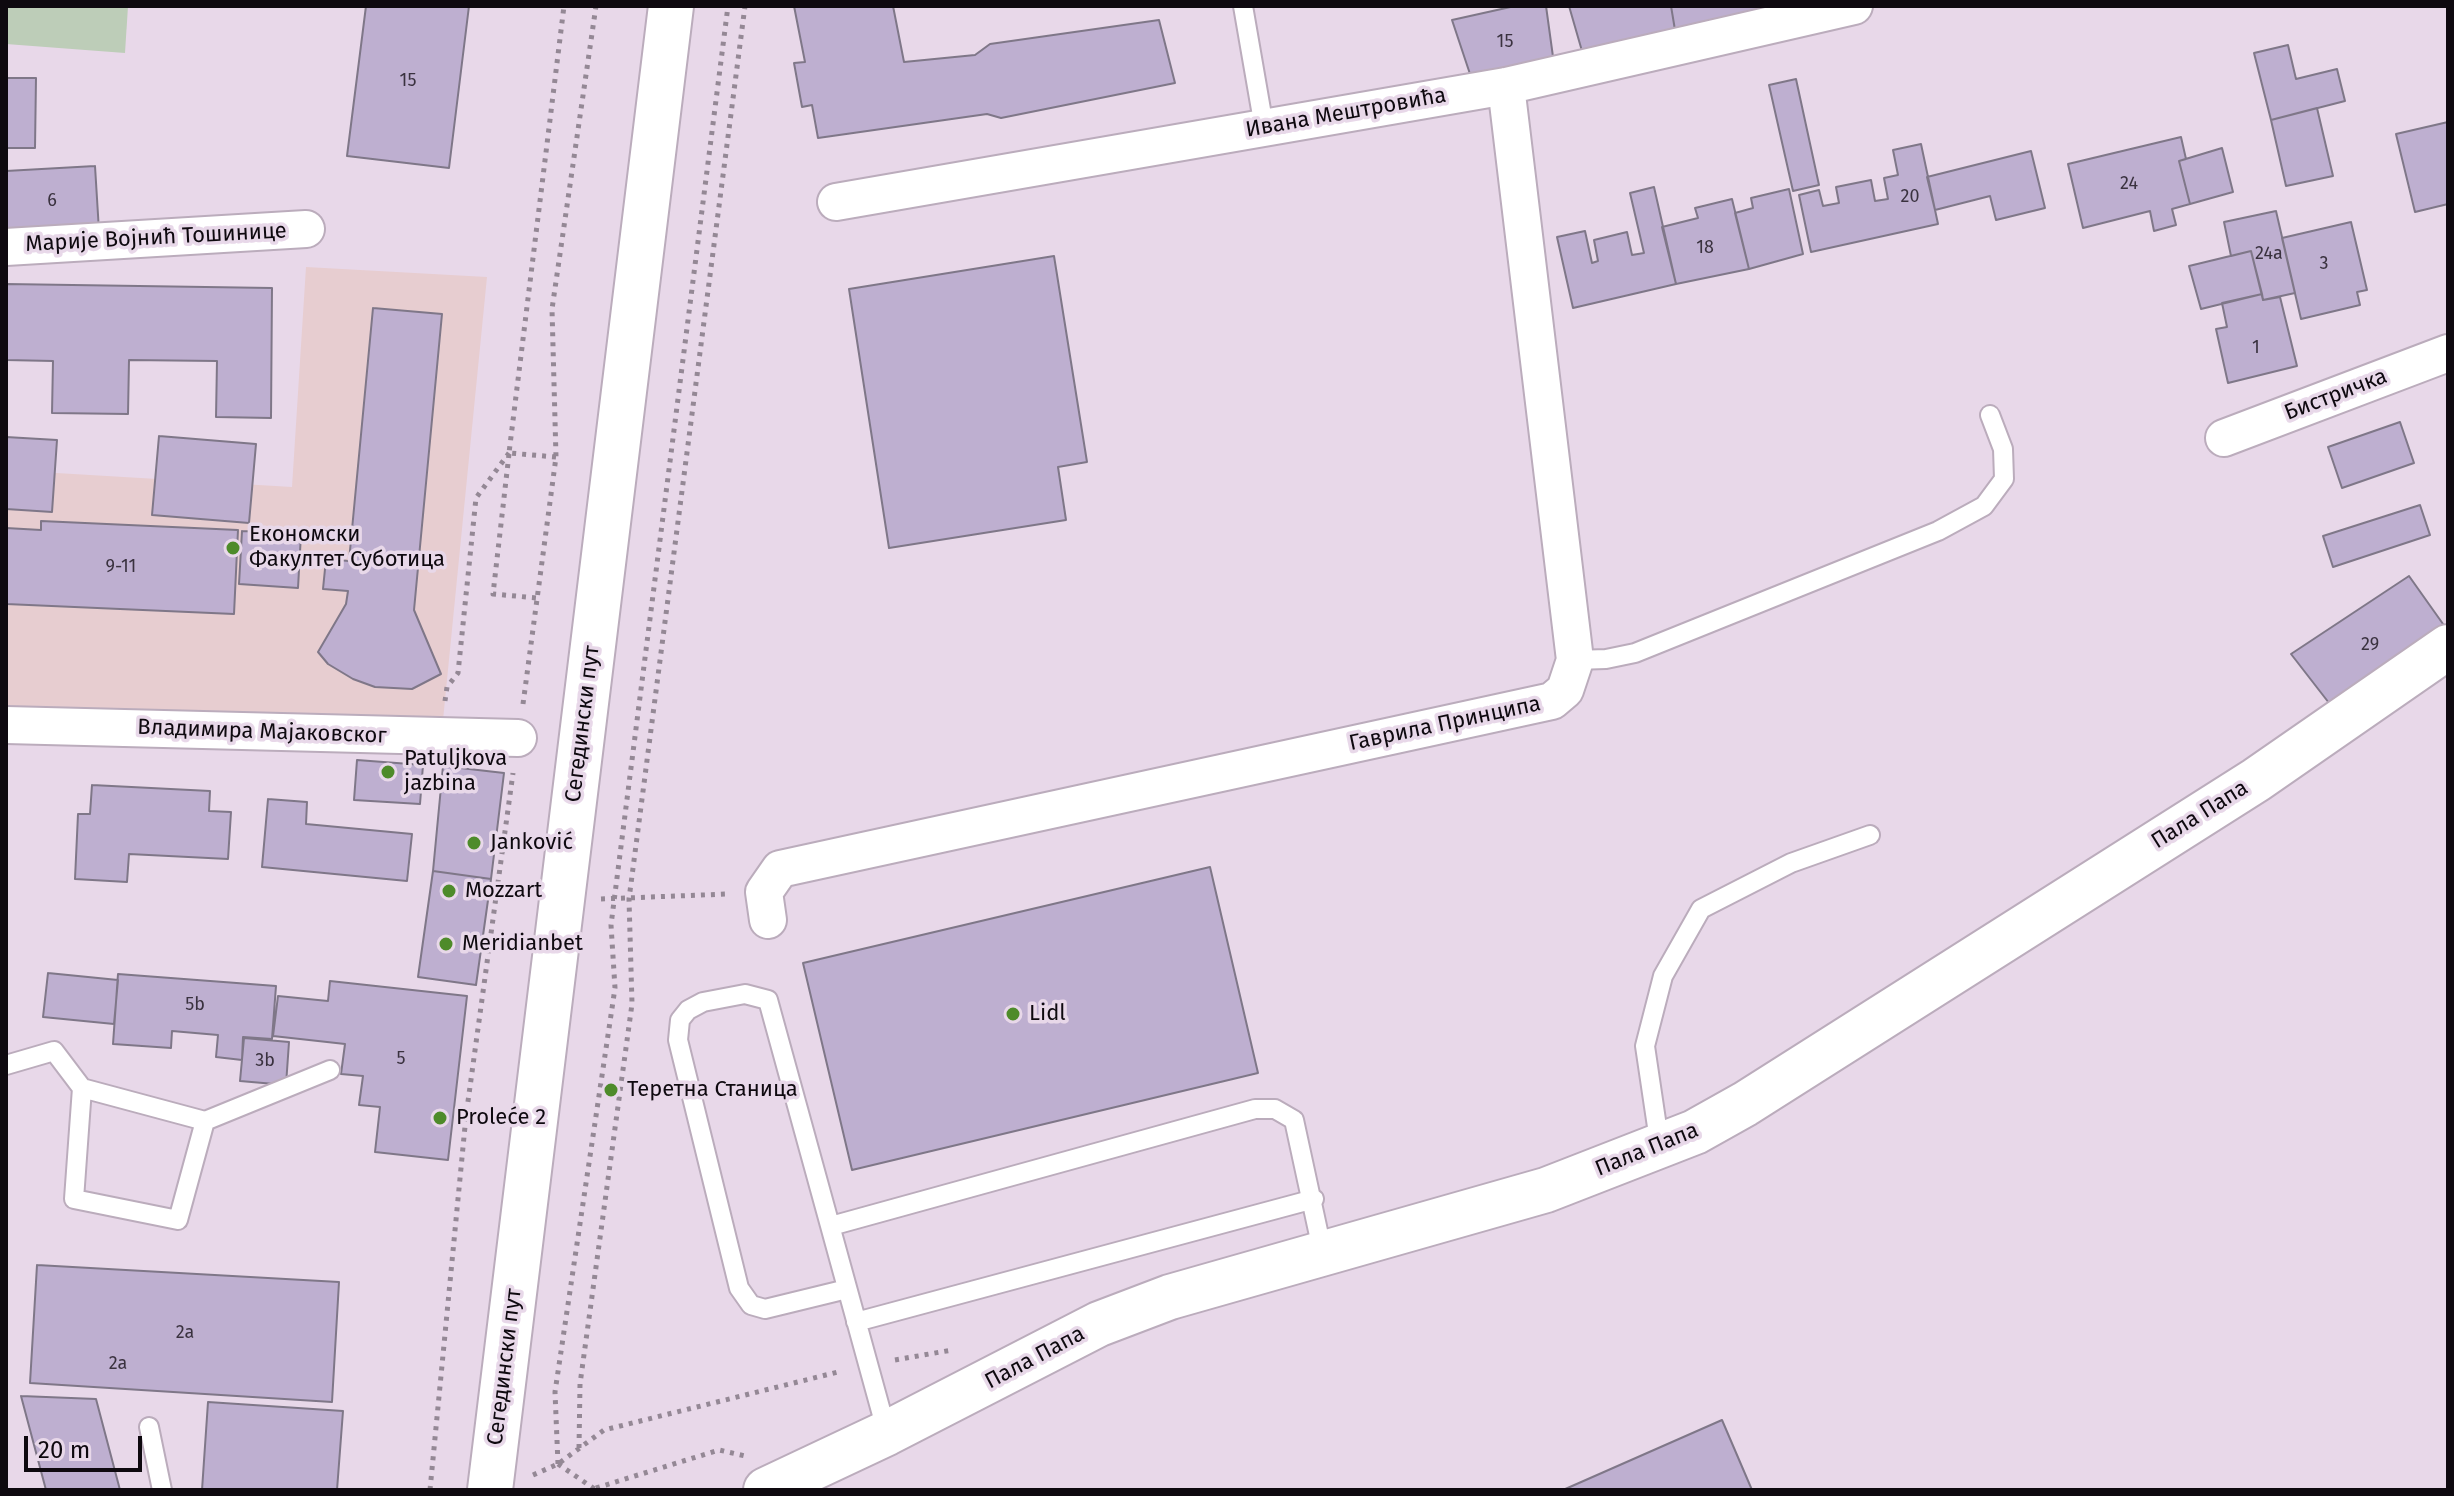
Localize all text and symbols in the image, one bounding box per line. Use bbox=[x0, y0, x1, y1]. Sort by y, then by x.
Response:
house number: 15 bbox=[1497, 31, 1513, 53]
house number: 15 bbox=[400, 70, 416, 92]
street label: Ивана Мештровића bbox=[1244, 82, 1448, 144]
house number: 24 bbox=[2120, 173, 2138, 195]
house number: 20 bbox=[1901, 186, 1919, 208]
house number: 6 bbox=[47, 190, 57, 212]
street label: Марије Војнић Тошинице bbox=[25, 218, 287, 258]
house number: 18 bbox=[1696, 237, 1714, 259]
house number: 24a bbox=[2255, 243, 2283, 265]
house number: 3 bbox=[2320, 253, 2328, 275]
house number: 1 bbox=[2252, 337, 2260, 359]
street label: Бистричка bbox=[2281, 363, 2391, 427]
place label: Економски Факултет Суботица bbox=[249, 522, 445, 574]
marker: Економски Факултет Суботица bbox=[224, 539, 242, 557]
house number: 9-11 bbox=[106, 556, 136, 578]
house number: 29 bbox=[2361, 634, 2379, 656]
street label: Сегедински пут bbox=[560, 644, 606, 804]
street label: Гаврила Принципа bbox=[1347, 691, 1543, 757]
street label: Владимира Мајаковског bbox=[137, 714, 387, 750]
place label: Patuljkova jazbina bbox=[404, 746, 507, 798]
marker: Patuljkova jazbina bbox=[379, 763, 397, 781]
street label: Пала Папа bbox=[2147, 775, 2253, 855]
place label: Janković bbox=[490, 830, 573, 856]
marker: Janković bbox=[465, 834, 483, 852]
place label: Mozzart bbox=[465, 878, 542, 904]
marker: Mozzart bbox=[440, 882, 458, 900]
place label: Meridianbet bbox=[462, 931, 583, 957]
marker: Meridianbet bbox=[437, 935, 455, 953]
house number: 5b bbox=[185, 994, 205, 1016]
place label: Lidl bbox=[1029, 1001, 1066, 1027]
marker: Lidl bbox=[1004, 1005, 1022, 1023]
house number: 5 bbox=[396, 1048, 406, 1070]
house number: 3b bbox=[255, 1050, 275, 1072]
place label: Теретна Станица bbox=[627, 1077, 798, 1103]
marker: Теретна Станица bbox=[602, 1081, 620, 1099]
place label: Proleće 2 bbox=[456, 1105, 546, 1131]
marker: Proleće 2 bbox=[431, 1109, 449, 1127]
street label: Пала Папа bbox=[1591, 1117, 1703, 1183]
street label: Сегедински пут bbox=[482, 1287, 528, 1447]
street label: Пала Папа bbox=[981, 1321, 1089, 1395]
house number: 2a bbox=[176, 1322, 194, 1344]
house number: 2a bbox=[109, 1353, 127, 1375]
scale bar bbox=[28, 1420, 146, 1470]
text: 20 m bbox=[38, 1436, 90, 1464]

